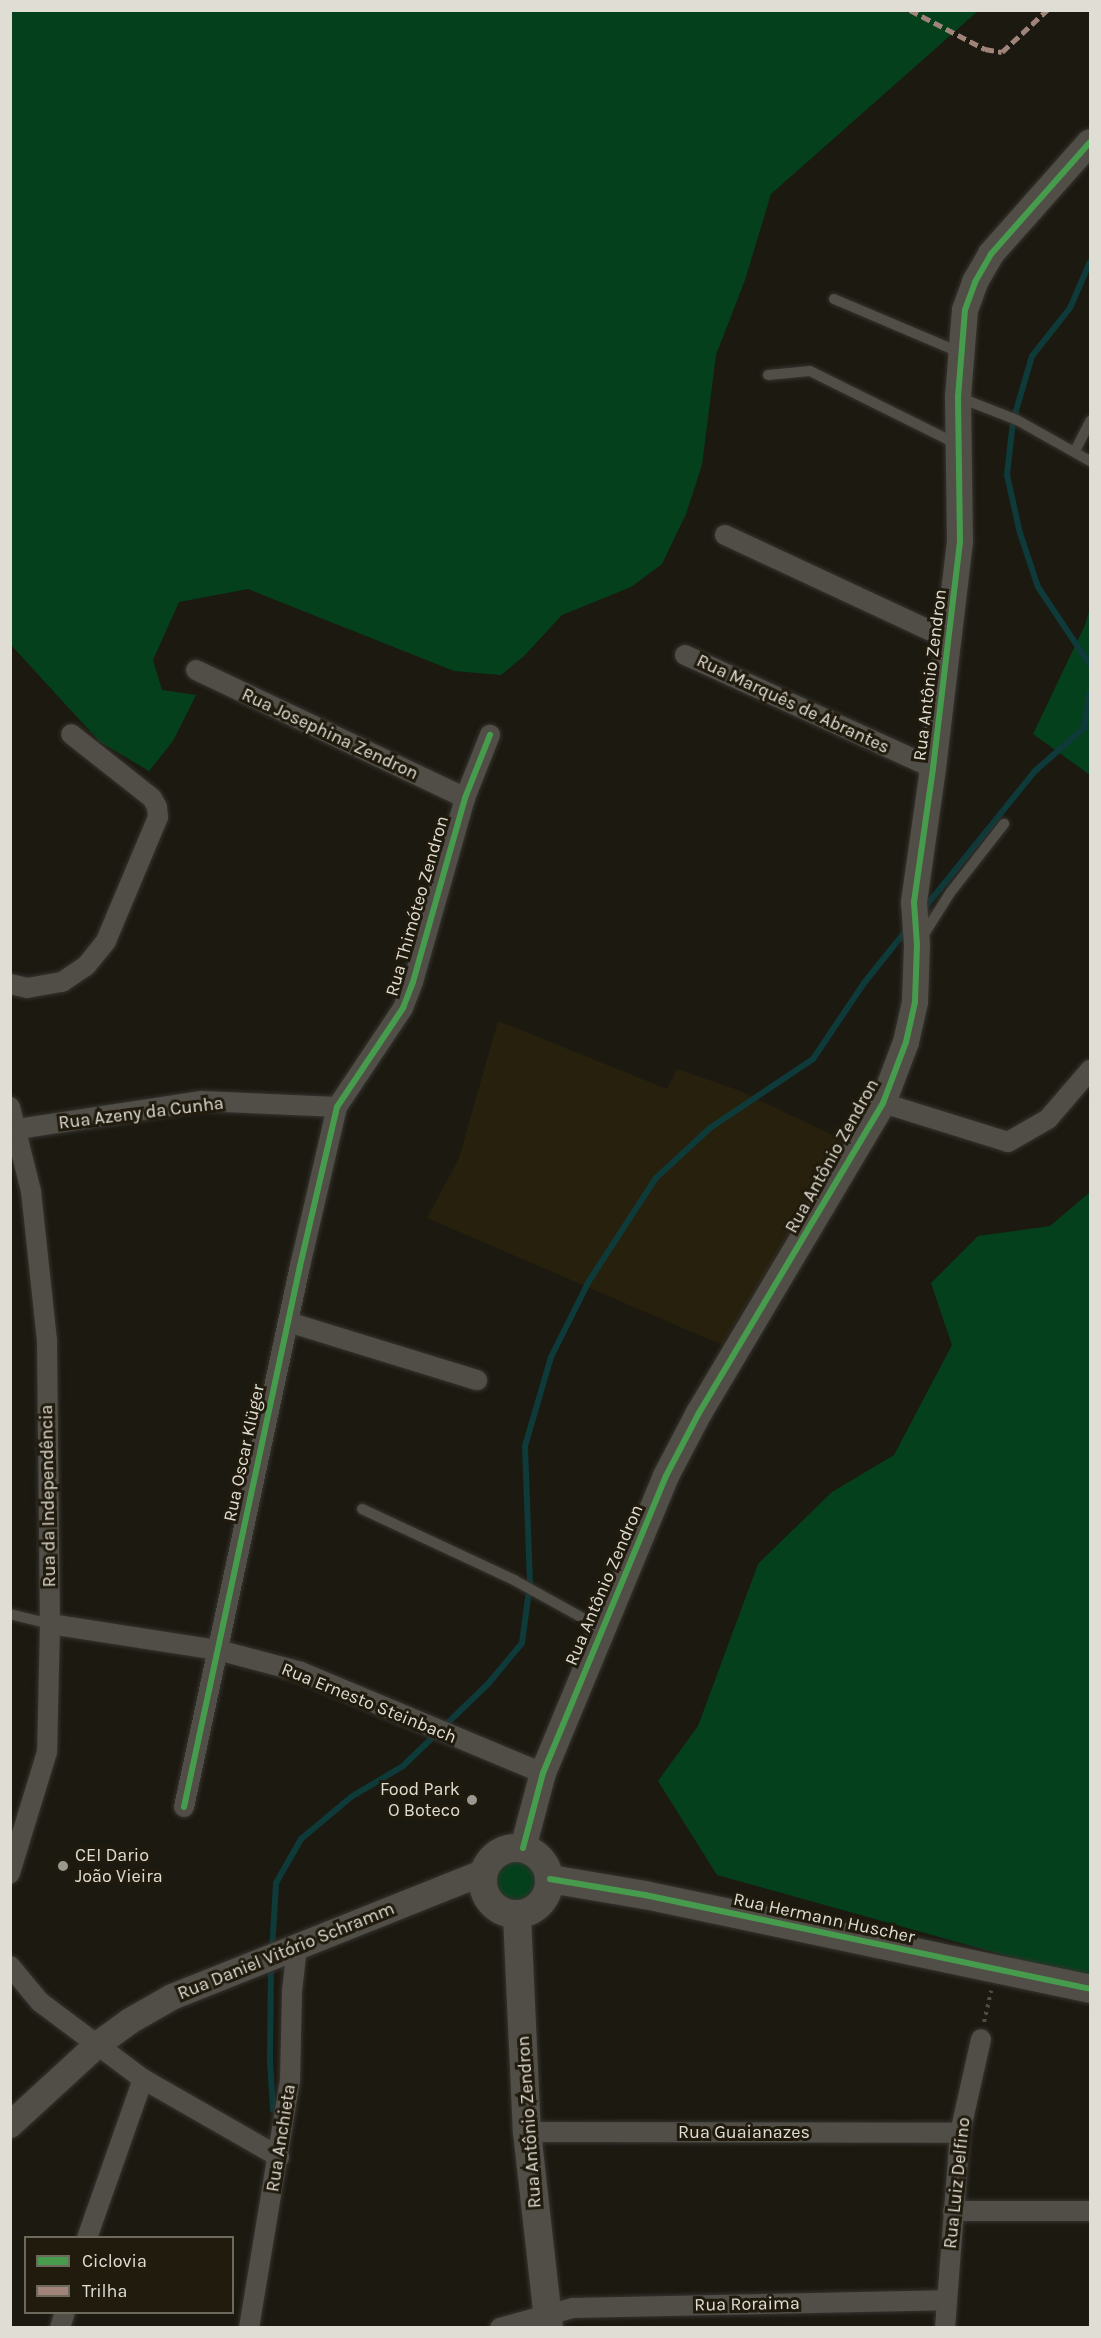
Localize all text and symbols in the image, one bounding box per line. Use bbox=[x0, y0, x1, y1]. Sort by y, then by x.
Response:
street label: Rua Antônio Zendron bbox=[909, 588, 951, 762]
street label: Rua Marquês de Abrantes bbox=[693, 650, 893, 758]
street label: Rua Josephina Zendron bbox=[238, 684, 422, 784]
street label: Rua Thimóteo Zendron bbox=[381, 813, 453, 999]
street label: Rua Antônio Zendron bbox=[781, 1075, 883, 1237]
street label: Rua Azeny da Cunha bbox=[57, 1092, 225, 1134]
street label: Rua Oscar Klüger bbox=[219, 1382, 269, 1524]
street label: Rua da Independência bbox=[36, 1404, 60, 1588]
street label: Rua Antônio Zendron bbox=[560, 1501, 648, 1669]
street label: Rua Ernesto Steinbach bbox=[278, 1658, 460, 1748]
place label: Food Park O Boteco bbox=[380, 1779, 460, 1822]
marker: Food Park O Boteco bbox=[465, 1793, 479, 1807]
place label: CEI Dario João Vieira bbox=[75, 1845, 163, 1888]
marker: CEI Dario João Vieira bbox=[56, 1859, 70, 1873]
street label: Rua Hermann Huscher bbox=[731, 1888, 917, 1948]
street label: Rua Daniel Vitório Schramm bbox=[174, 1898, 398, 2004]
street label: Rua Antônio Zendron bbox=[512, 2035, 546, 2209]
street label: Rua Anchieta bbox=[262, 2083, 300, 2193]
street label: Rua Luiz Delfino bbox=[939, 2116, 975, 2250]
street label: Rua Guaianazes bbox=[678, 2121, 810, 2143]
legend bbox=[24, 2236, 234, 2314]
text: Ciclovia bbox=[82, 2250, 147, 2272]
text: Trilha bbox=[82, 2280, 127, 2302]
street label: Rua Roraima bbox=[694, 2292, 800, 2316]

